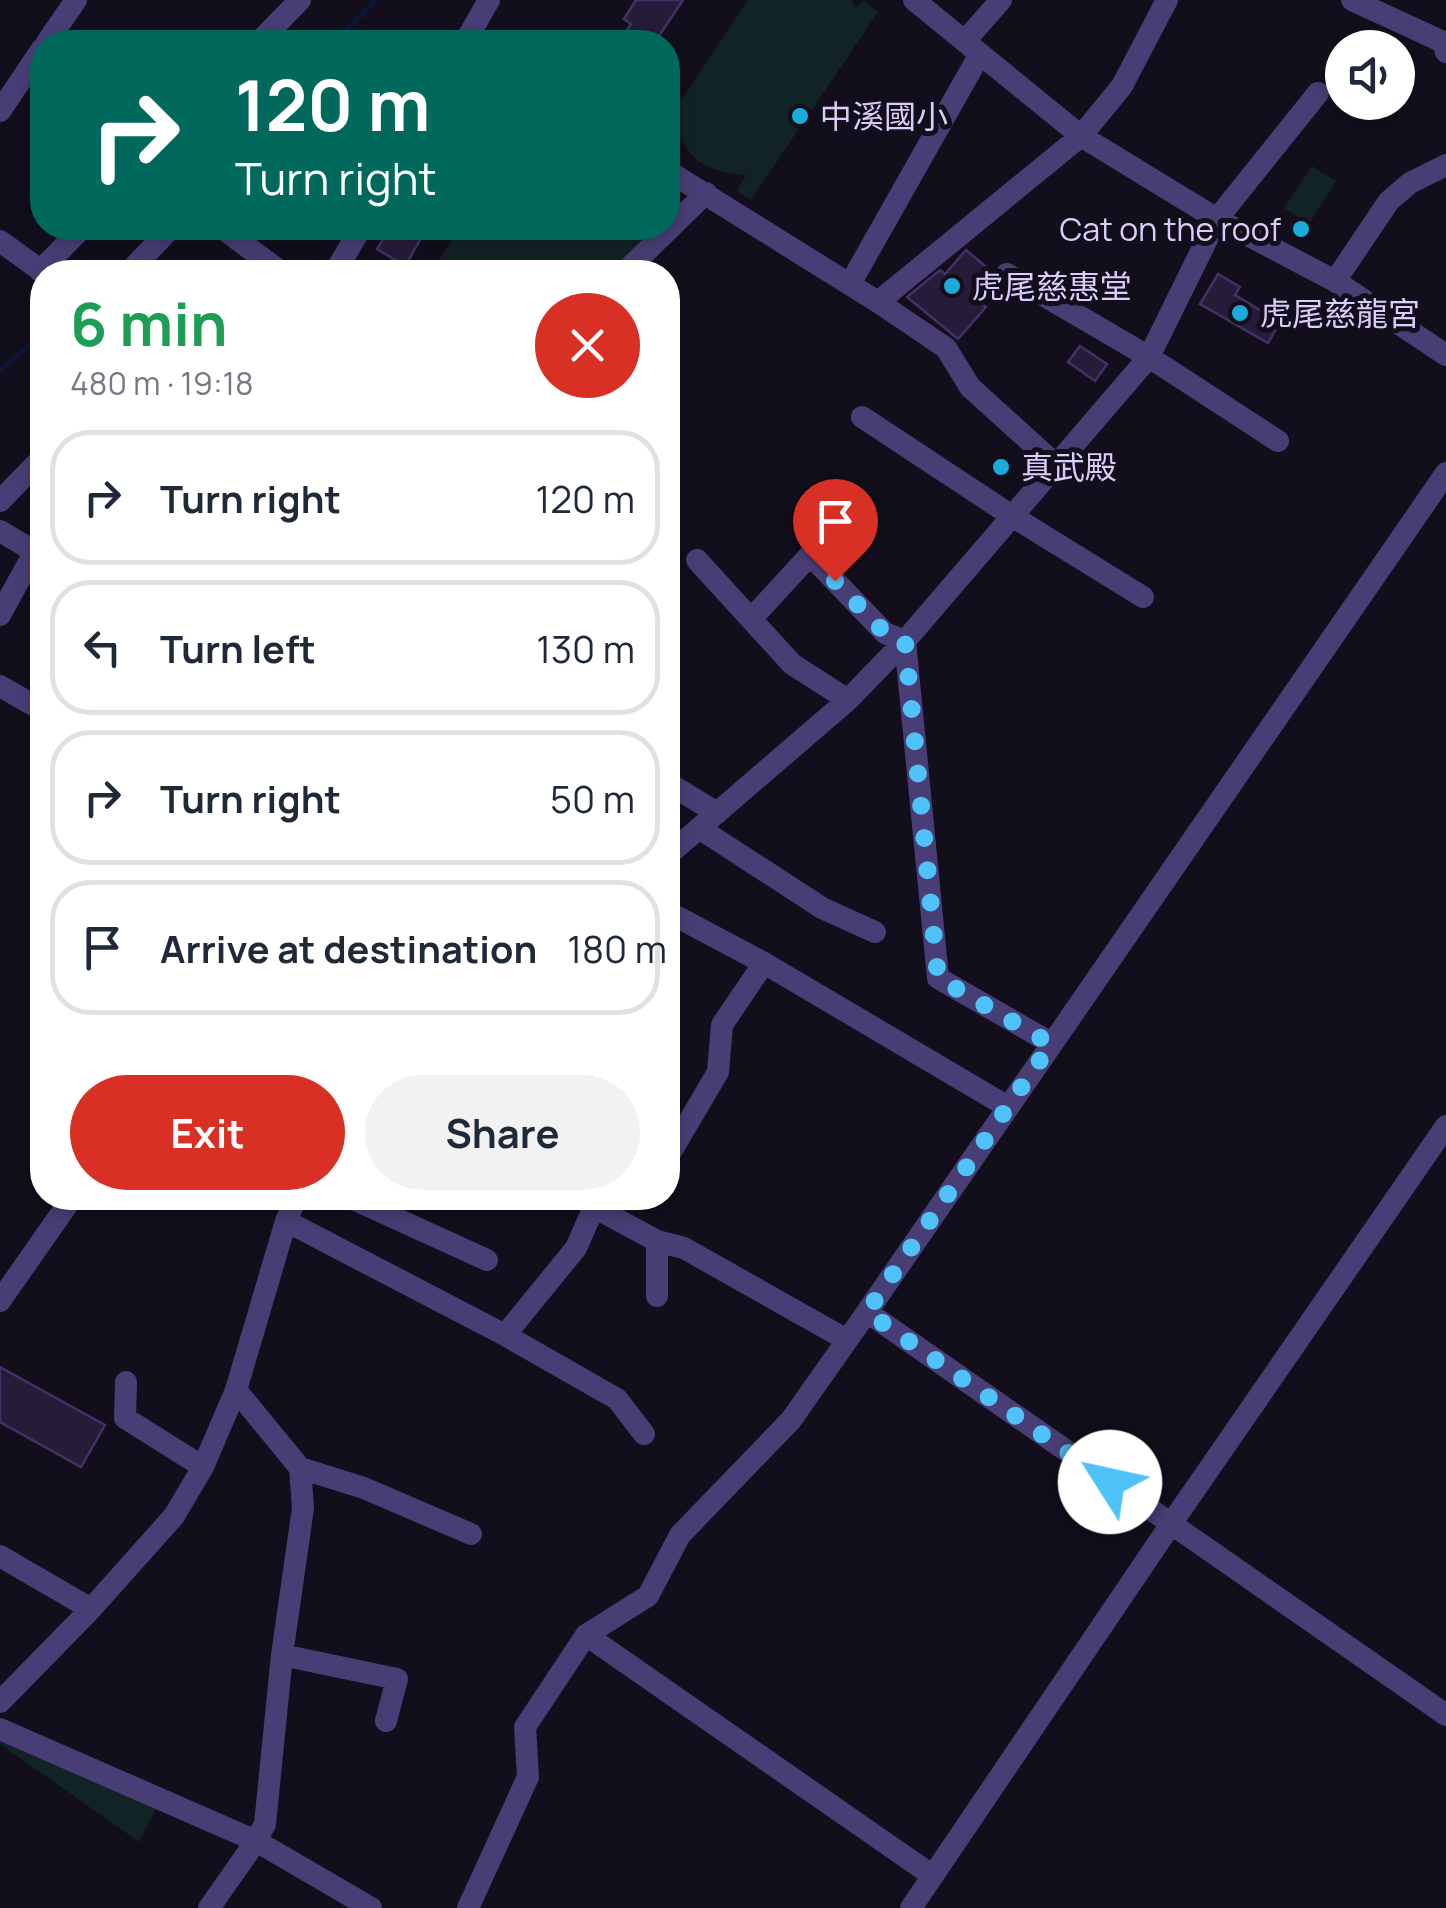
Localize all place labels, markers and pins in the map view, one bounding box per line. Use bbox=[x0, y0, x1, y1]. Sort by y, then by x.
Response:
place label: 中溪國小 bbox=[820, 94, 948, 138]
marker: 中溪國小 bbox=[789, 105, 811, 127]
place label: Cat on the roof bbox=[1059, 207, 1282, 251]
marker: Cat on the roof bbox=[1290, 218, 1312, 240]
place label: 虎尾慈惠堂 bbox=[972, 264, 1132, 308]
marker: 虎尾慈惠堂 bbox=[941, 275, 963, 297]
place label: 虎尾慈龍宮 bbox=[1260, 291, 1420, 335]
marker: 虎尾慈龍宮 bbox=[1229, 302, 1251, 324]
place label: 真武殿 bbox=[1021, 445, 1117, 489]
marker: 真武殿 bbox=[990, 456, 1012, 478]
pin bbox=[793, 479, 878, 582]

